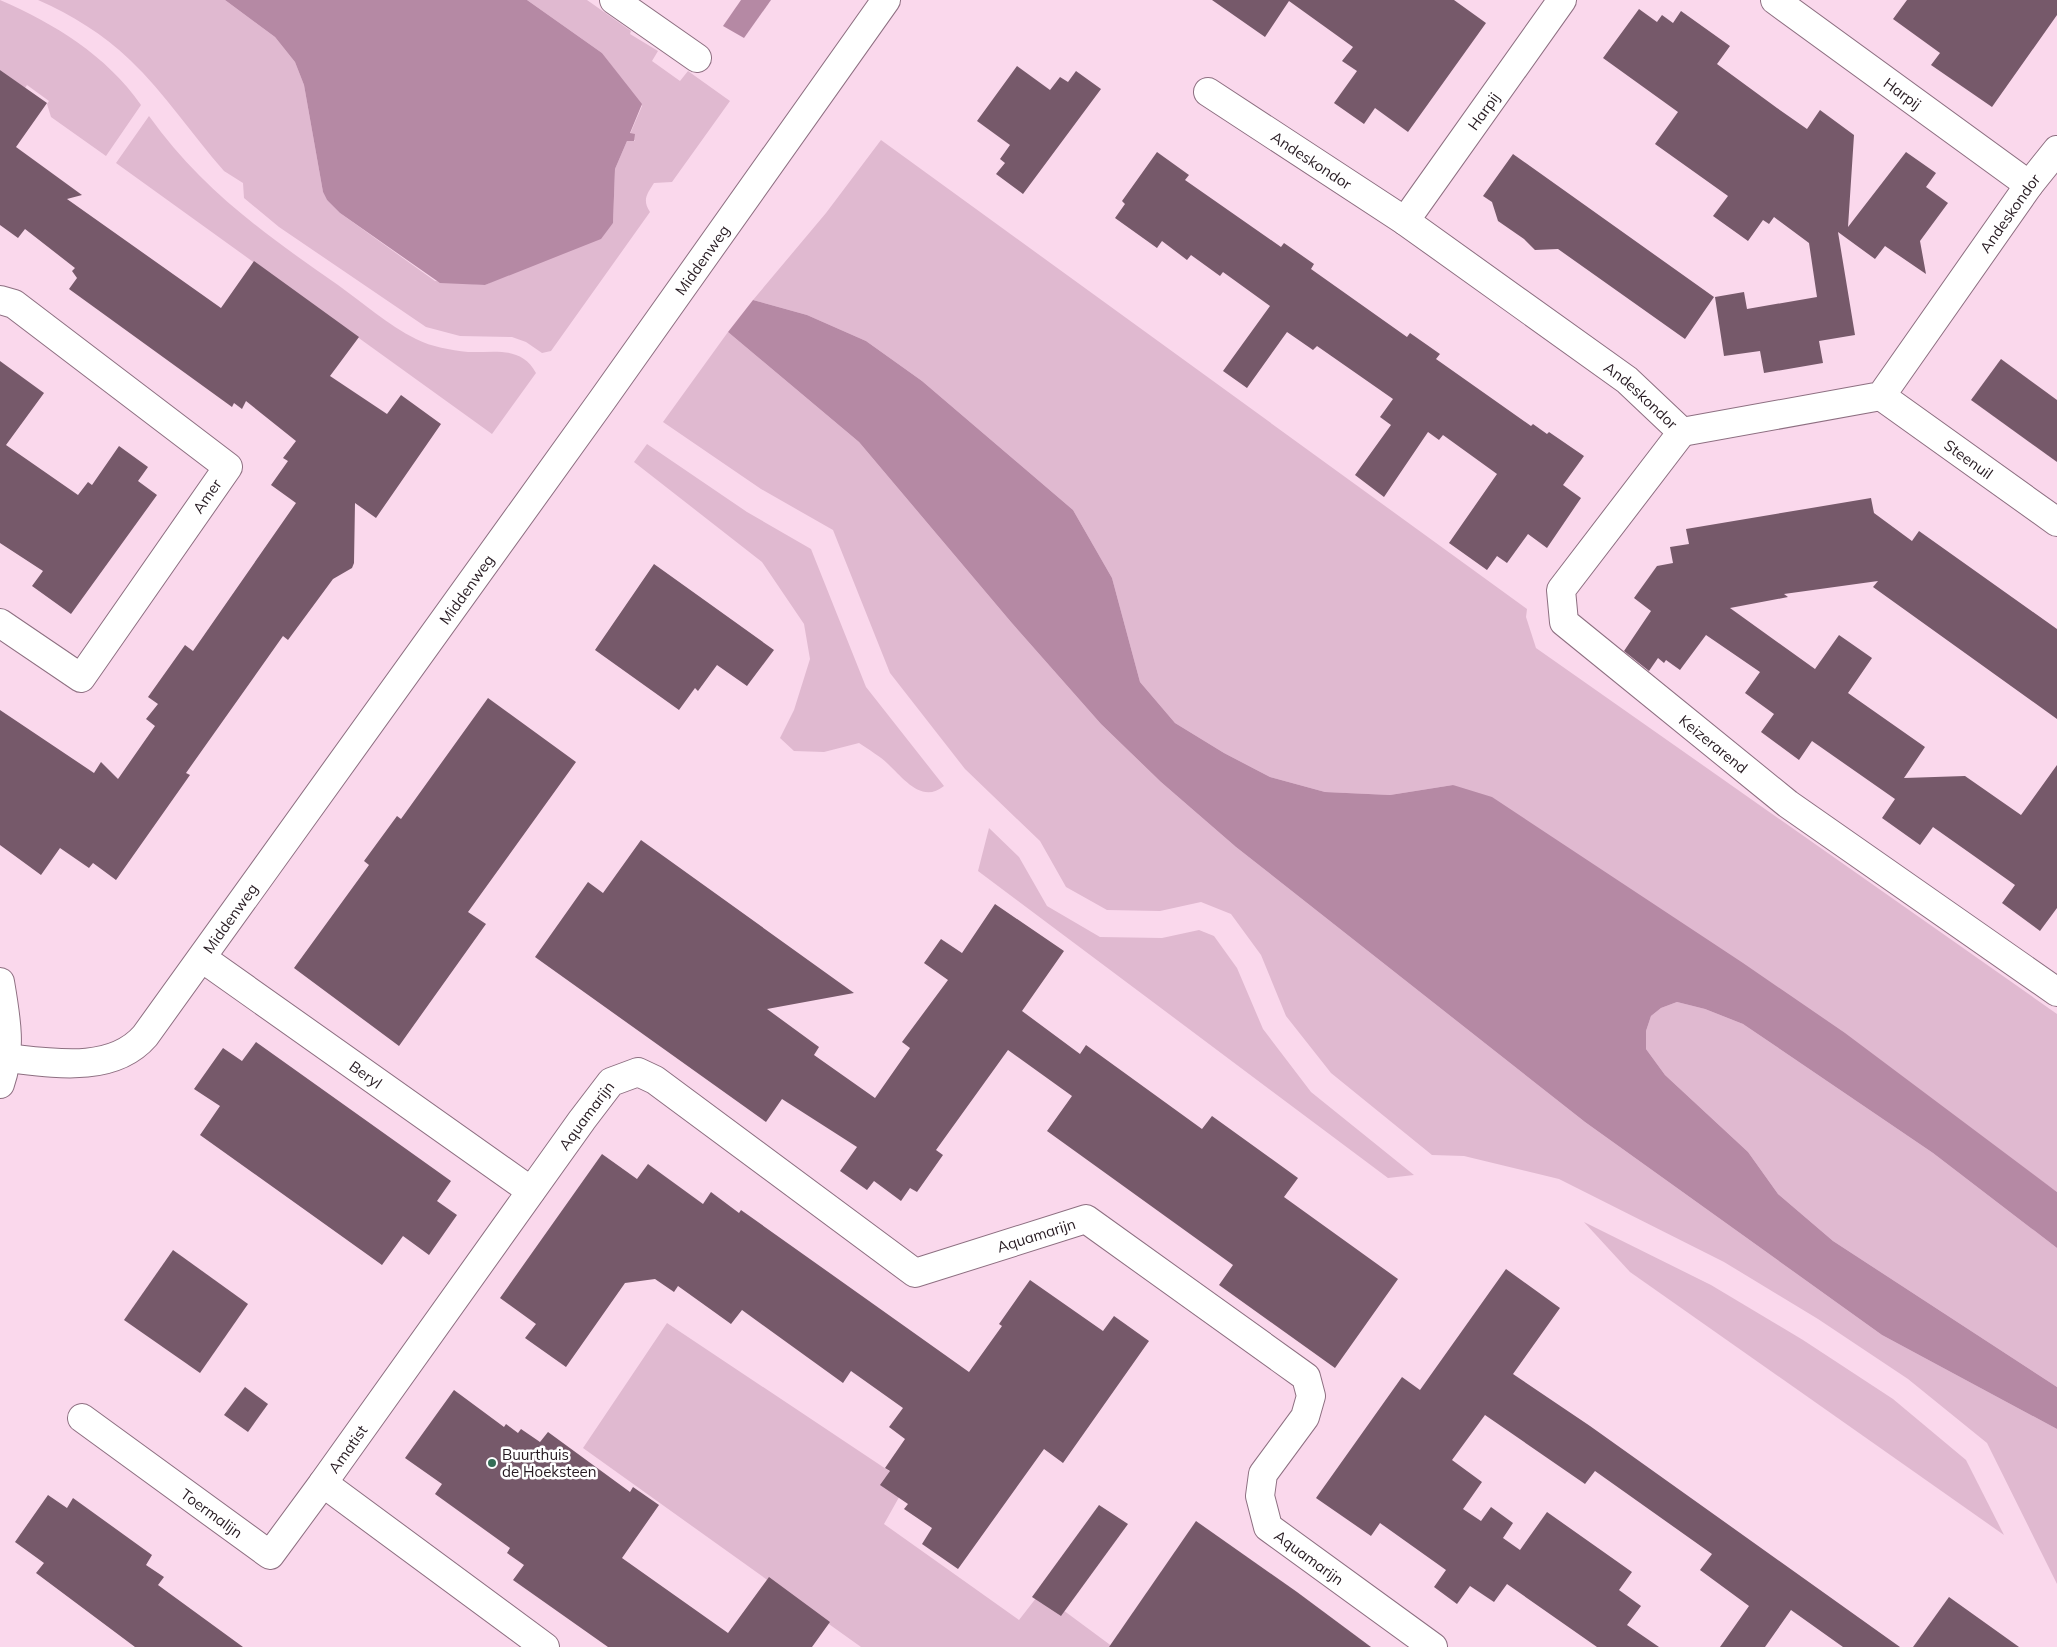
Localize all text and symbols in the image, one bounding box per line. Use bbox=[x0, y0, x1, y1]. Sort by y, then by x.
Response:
street label: Harpij bbox=[1880, 73, 1925, 113]
street label: Harpij bbox=[1463, 88, 1503, 134]
street label: Andeskondor bbox=[1268, 127, 1356, 193]
street label: Andeskondor bbox=[1975, 169, 2044, 256]
street label: Middenweg bbox=[670, 221, 733, 298]
street label: Andeskondor bbox=[1601, 357, 1682, 433]
street label: Steenuil bbox=[1941, 435, 1997, 483]
street label: Amer bbox=[188, 475, 226, 517]
street label: Middenweg bbox=[435, 551, 498, 628]
street label: Keizerarend bbox=[1676, 710, 1752, 777]
street label: Middenweg bbox=[198, 879, 261, 957]
street label: Beryl bbox=[346, 1056, 386, 1092]
street label: Aquamarijn bbox=[554, 1077, 618, 1154]
street label: Aquamarijn bbox=[994, 1214, 1078, 1256]
street label: Amatist bbox=[324, 1421, 371, 1477]
place label: Buurthuis de Hoeksteen bbox=[502, 1445, 597, 1481]
marker: Buurthuis de Hoeksteen bbox=[486, 1457, 498, 1469]
street label: Toermalijn bbox=[177, 1484, 247, 1542]
street label: Aquamarijn bbox=[1271, 1526, 1348, 1589]

